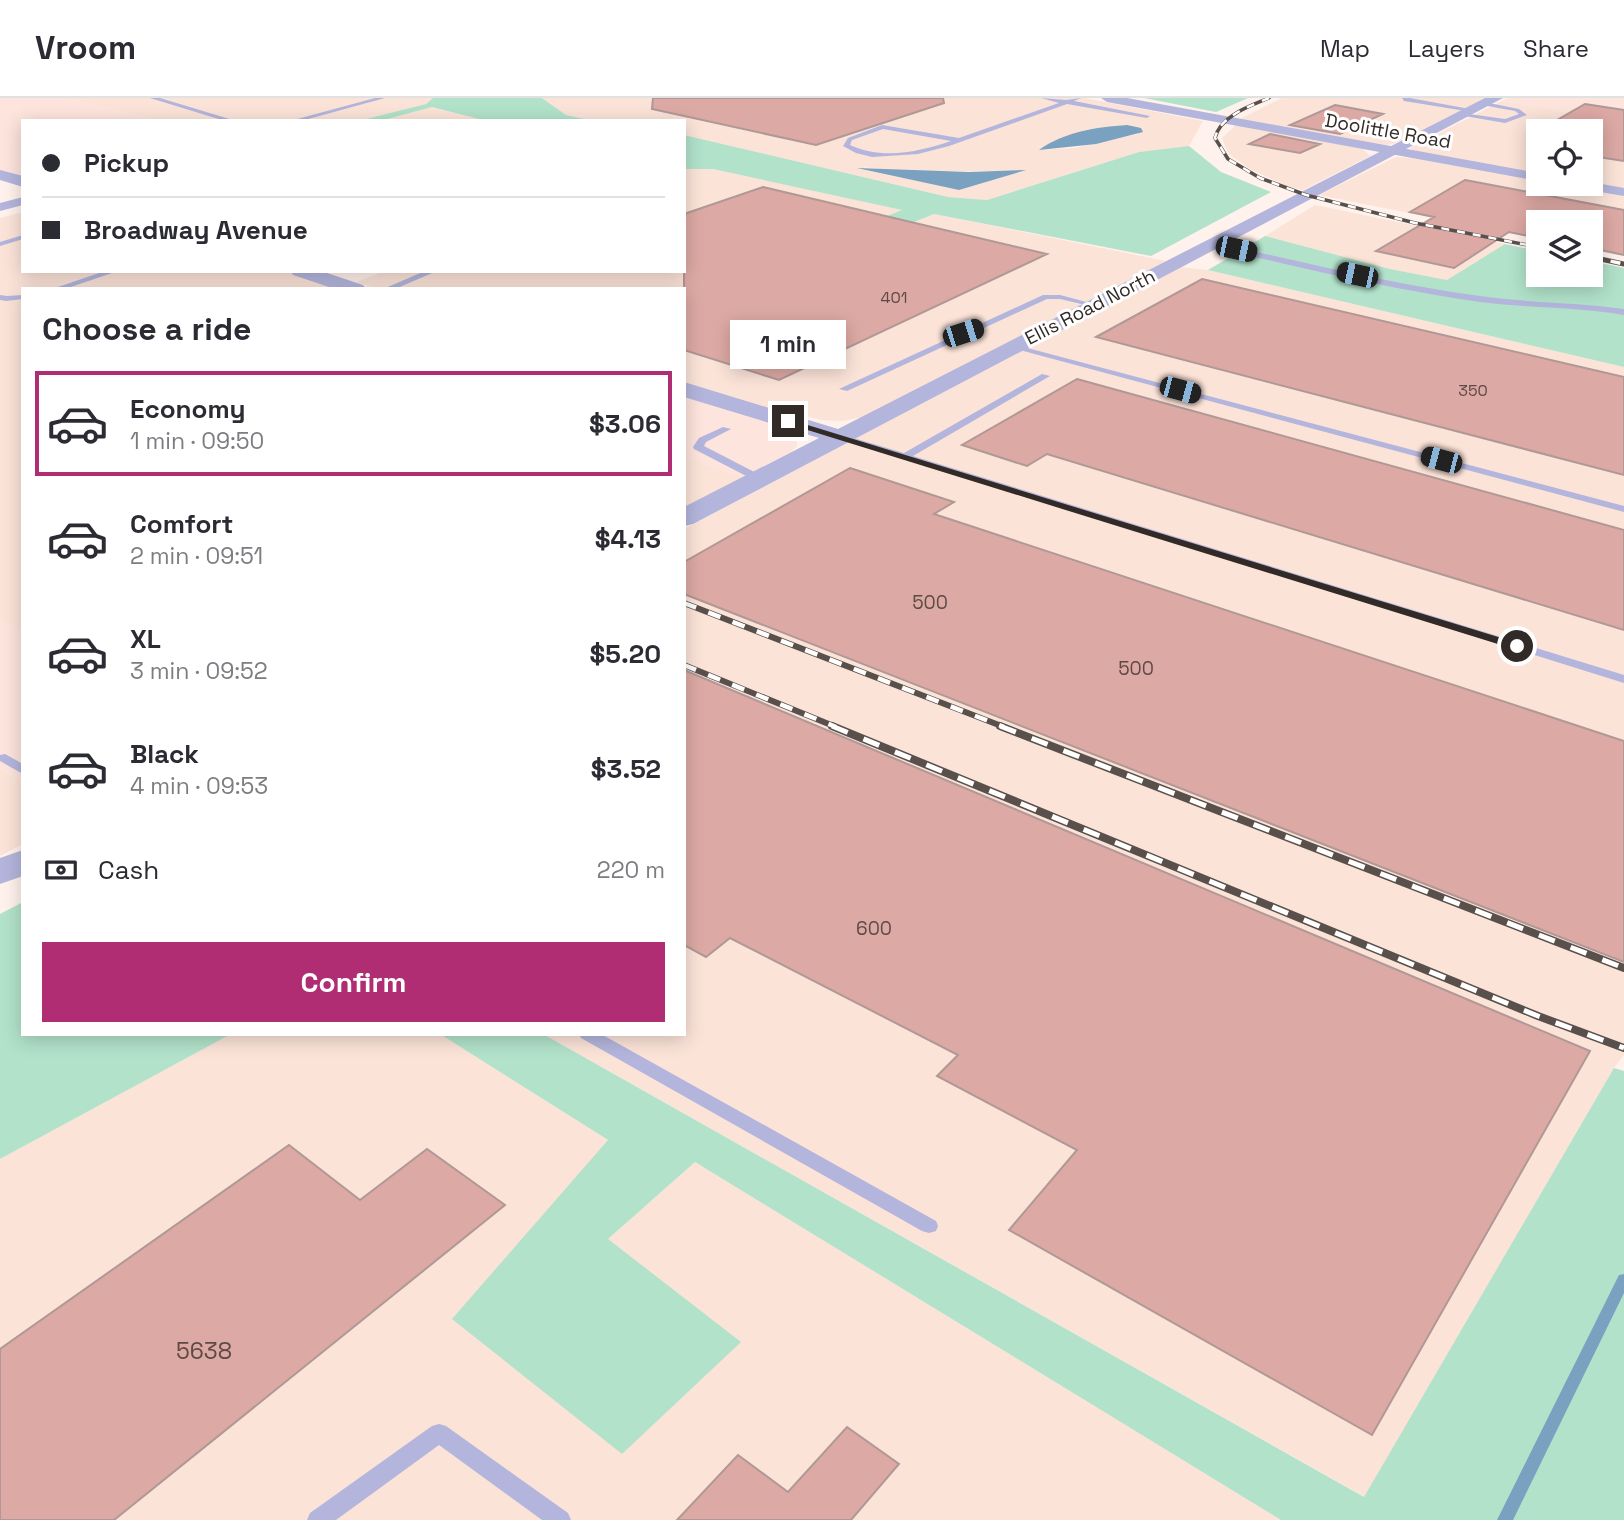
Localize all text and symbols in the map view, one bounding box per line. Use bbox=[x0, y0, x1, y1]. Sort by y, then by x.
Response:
text: Vroom bbox=[35, 27, 136, 69]
text: Map bbox=[1320, 33, 1370, 64]
text: Layers bbox=[1408, 33, 1485, 64]
text: Share bbox=[1523, 33, 1589, 64]
street label: Doolittle Road bbox=[1323, 108, 1453, 154]
map controls bbox=[1526, 119, 1603, 287]
button: locate bbox=[1526, 119, 1603, 196]
text: Pickup bbox=[84, 146, 169, 180]
button: layers bbox=[1526, 210, 1603, 287]
text: Broadway Avenue bbox=[84, 213, 308, 247]
car bbox=[1214, 234, 1259, 264]
car bbox=[1335, 260, 1380, 290]
street label: Ellis Road North bbox=[1021, 263, 1159, 351]
house number: 401 bbox=[881, 287, 907, 308]
text: Choose a ride bbox=[42, 309, 252, 349]
car bbox=[940, 317, 987, 349]
callout: 1 min bbox=[730, 320, 846, 368]
text: 1 min bbox=[760, 329, 816, 359]
car bbox=[1157, 374, 1204, 406]
house number: 350 bbox=[1458, 380, 1488, 401]
icon: car bbox=[46, 392, 109, 455]
text: Economy bbox=[130, 392, 246, 426]
route end bbox=[772, 405, 804, 437]
text: $3.06 bbox=[589, 407, 661, 441]
text: 1 min · 09:50 bbox=[130, 426, 264, 456]
car bbox=[1418, 444, 1465, 476]
icon: car bbox=[46, 507, 109, 570]
text: Comfort bbox=[130, 507, 233, 541]
text: $4.13 bbox=[595, 522, 661, 556]
text: 2 min · 09:51 bbox=[130, 541, 263, 571]
house number: 500 bbox=[912, 590, 948, 615]
icon: car bbox=[46, 622, 109, 685]
text: XL bbox=[130, 622, 161, 656]
route start bbox=[1501, 630, 1533, 662]
text: $5.20 bbox=[590, 637, 661, 671]
text: 3 min · 09:52 bbox=[130, 656, 268, 686]
house number: 500 bbox=[1118, 656, 1154, 681]
icon: car bbox=[46, 737, 109, 800]
text: Black bbox=[130, 737, 199, 771]
text: $3.52 bbox=[591, 752, 661, 786]
text: 4 min · 09:53 bbox=[130, 771, 268, 801]
icon: cash bbox=[42, 851, 80, 889]
text: Cash bbox=[98, 853, 159, 887]
text: 220 m bbox=[597, 855, 665, 885]
house number: 600 bbox=[856, 916, 892, 941]
button: Confirm bbox=[42, 942, 665, 1022]
house number: 5638 bbox=[176, 1336, 232, 1366]

